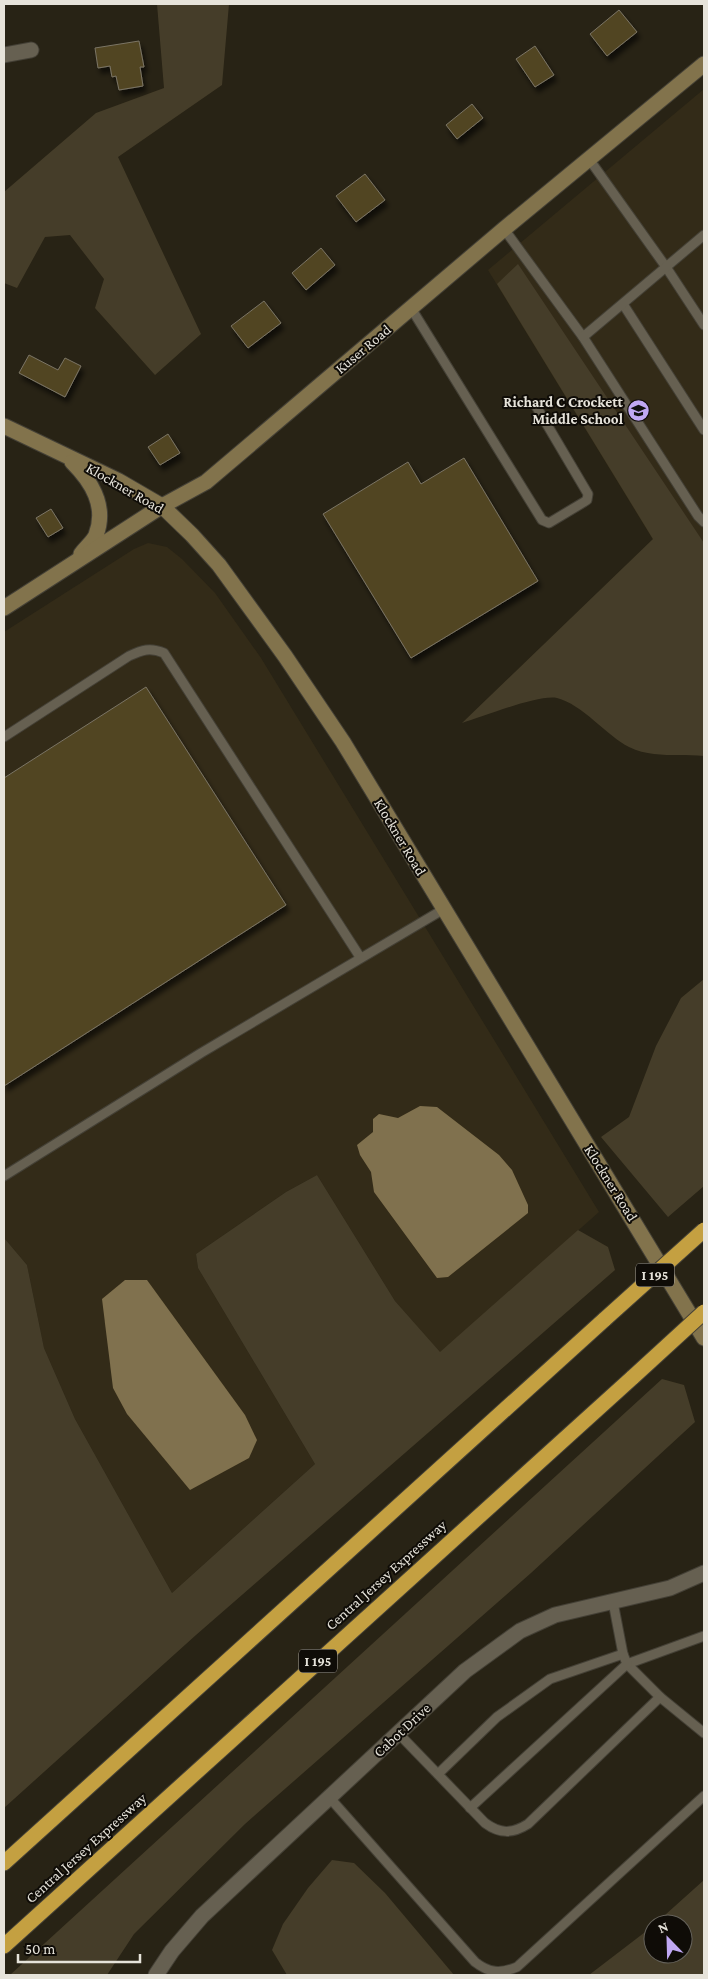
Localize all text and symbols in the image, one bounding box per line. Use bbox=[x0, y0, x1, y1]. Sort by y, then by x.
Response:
street label: Kuser Road bbox=[332, 321, 394, 377]
place label: Richard C Crockett Middle School bbox=[503, 394, 624, 427]
school or university icon: Richard C Crockett Middle School bbox=[627, 399, 651, 423]
street label: Klockner Road bbox=[84, 459, 167, 517]
street label: Klockner Road bbox=[371, 796, 429, 878]
street label: Klockner Road bbox=[581, 1142, 641, 1224]
road number: I 195 bbox=[636, 1264, 674, 1286]
street label: Central Jersey Expressway bbox=[323, 1517, 450, 1634]
road number: I 195 bbox=[299, 1650, 337, 1672]
street label: Cabot Drive bbox=[370, 1700, 434, 1760]
street label: Central Jersey Expressway bbox=[23, 1790, 150, 1907]
north arrow bbox=[643, 1914, 693, 1964]
text: N bbox=[655, 1918, 671, 1936]
scale bar bbox=[18, 1932, 140, 1964]
text: 50 m bbox=[25, 1941, 55, 1957]

